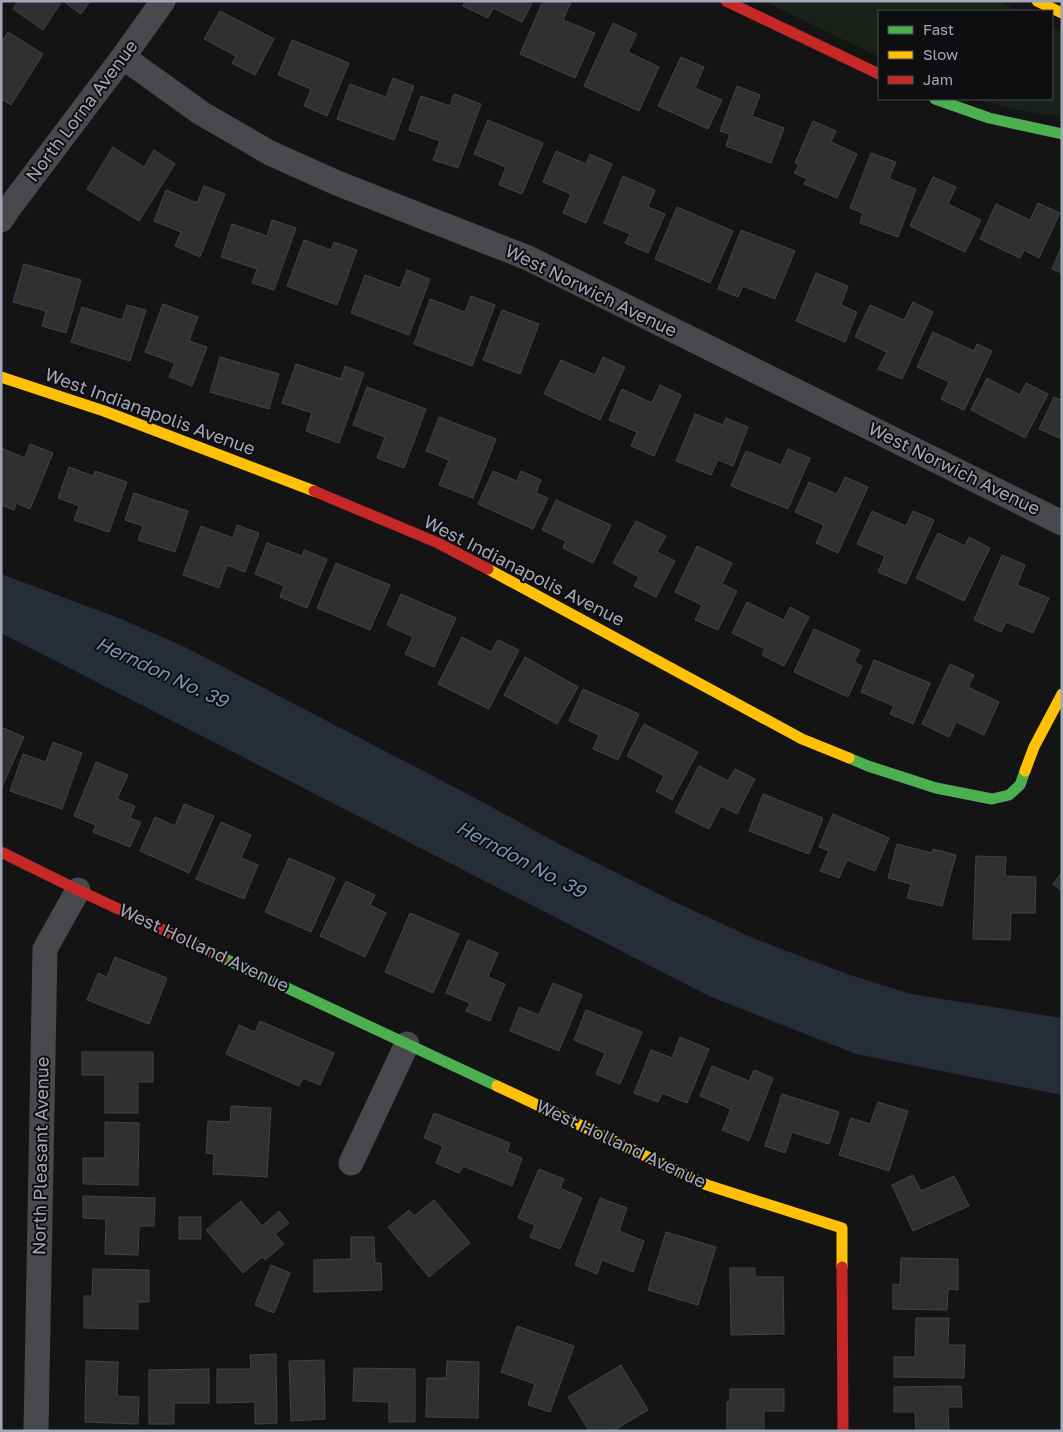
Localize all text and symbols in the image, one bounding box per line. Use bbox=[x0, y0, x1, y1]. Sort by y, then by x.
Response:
legend bbox=[878, 10, 1053, 100]
text: Fast bbox=[923, 20, 954, 38]
street label: North Lorna Avenue bbox=[21, 35, 142, 186]
text: Slow bbox=[923, 45, 958, 63]
text: Jam bbox=[923, 70, 953, 88]
street label: West Norwich Avenue bbox=[502, 239, 681, 341]
street label: West Indianapolis Avenue bbox=[42, 363, 259, 459]
street label: West Norwich Avenue bbox=[865, 417, 1044, 519]
street label: West Indianapolis Avenue bbox=[420, 510, 628, 630]
water label: Herndon No. 39 bbox=[93, 631, 233, 713]
water label: Herndon No. 39 bbox=[453, 815, 591, 903]
street label: West Holland Avenue bbox=[116, 898, 293, 996]
street label: North Pleasant Avenue bbox=[27, 1057, 53, 1255]
street label: West Holland Avenue bbox=[533, 1094, 710, 1192]

